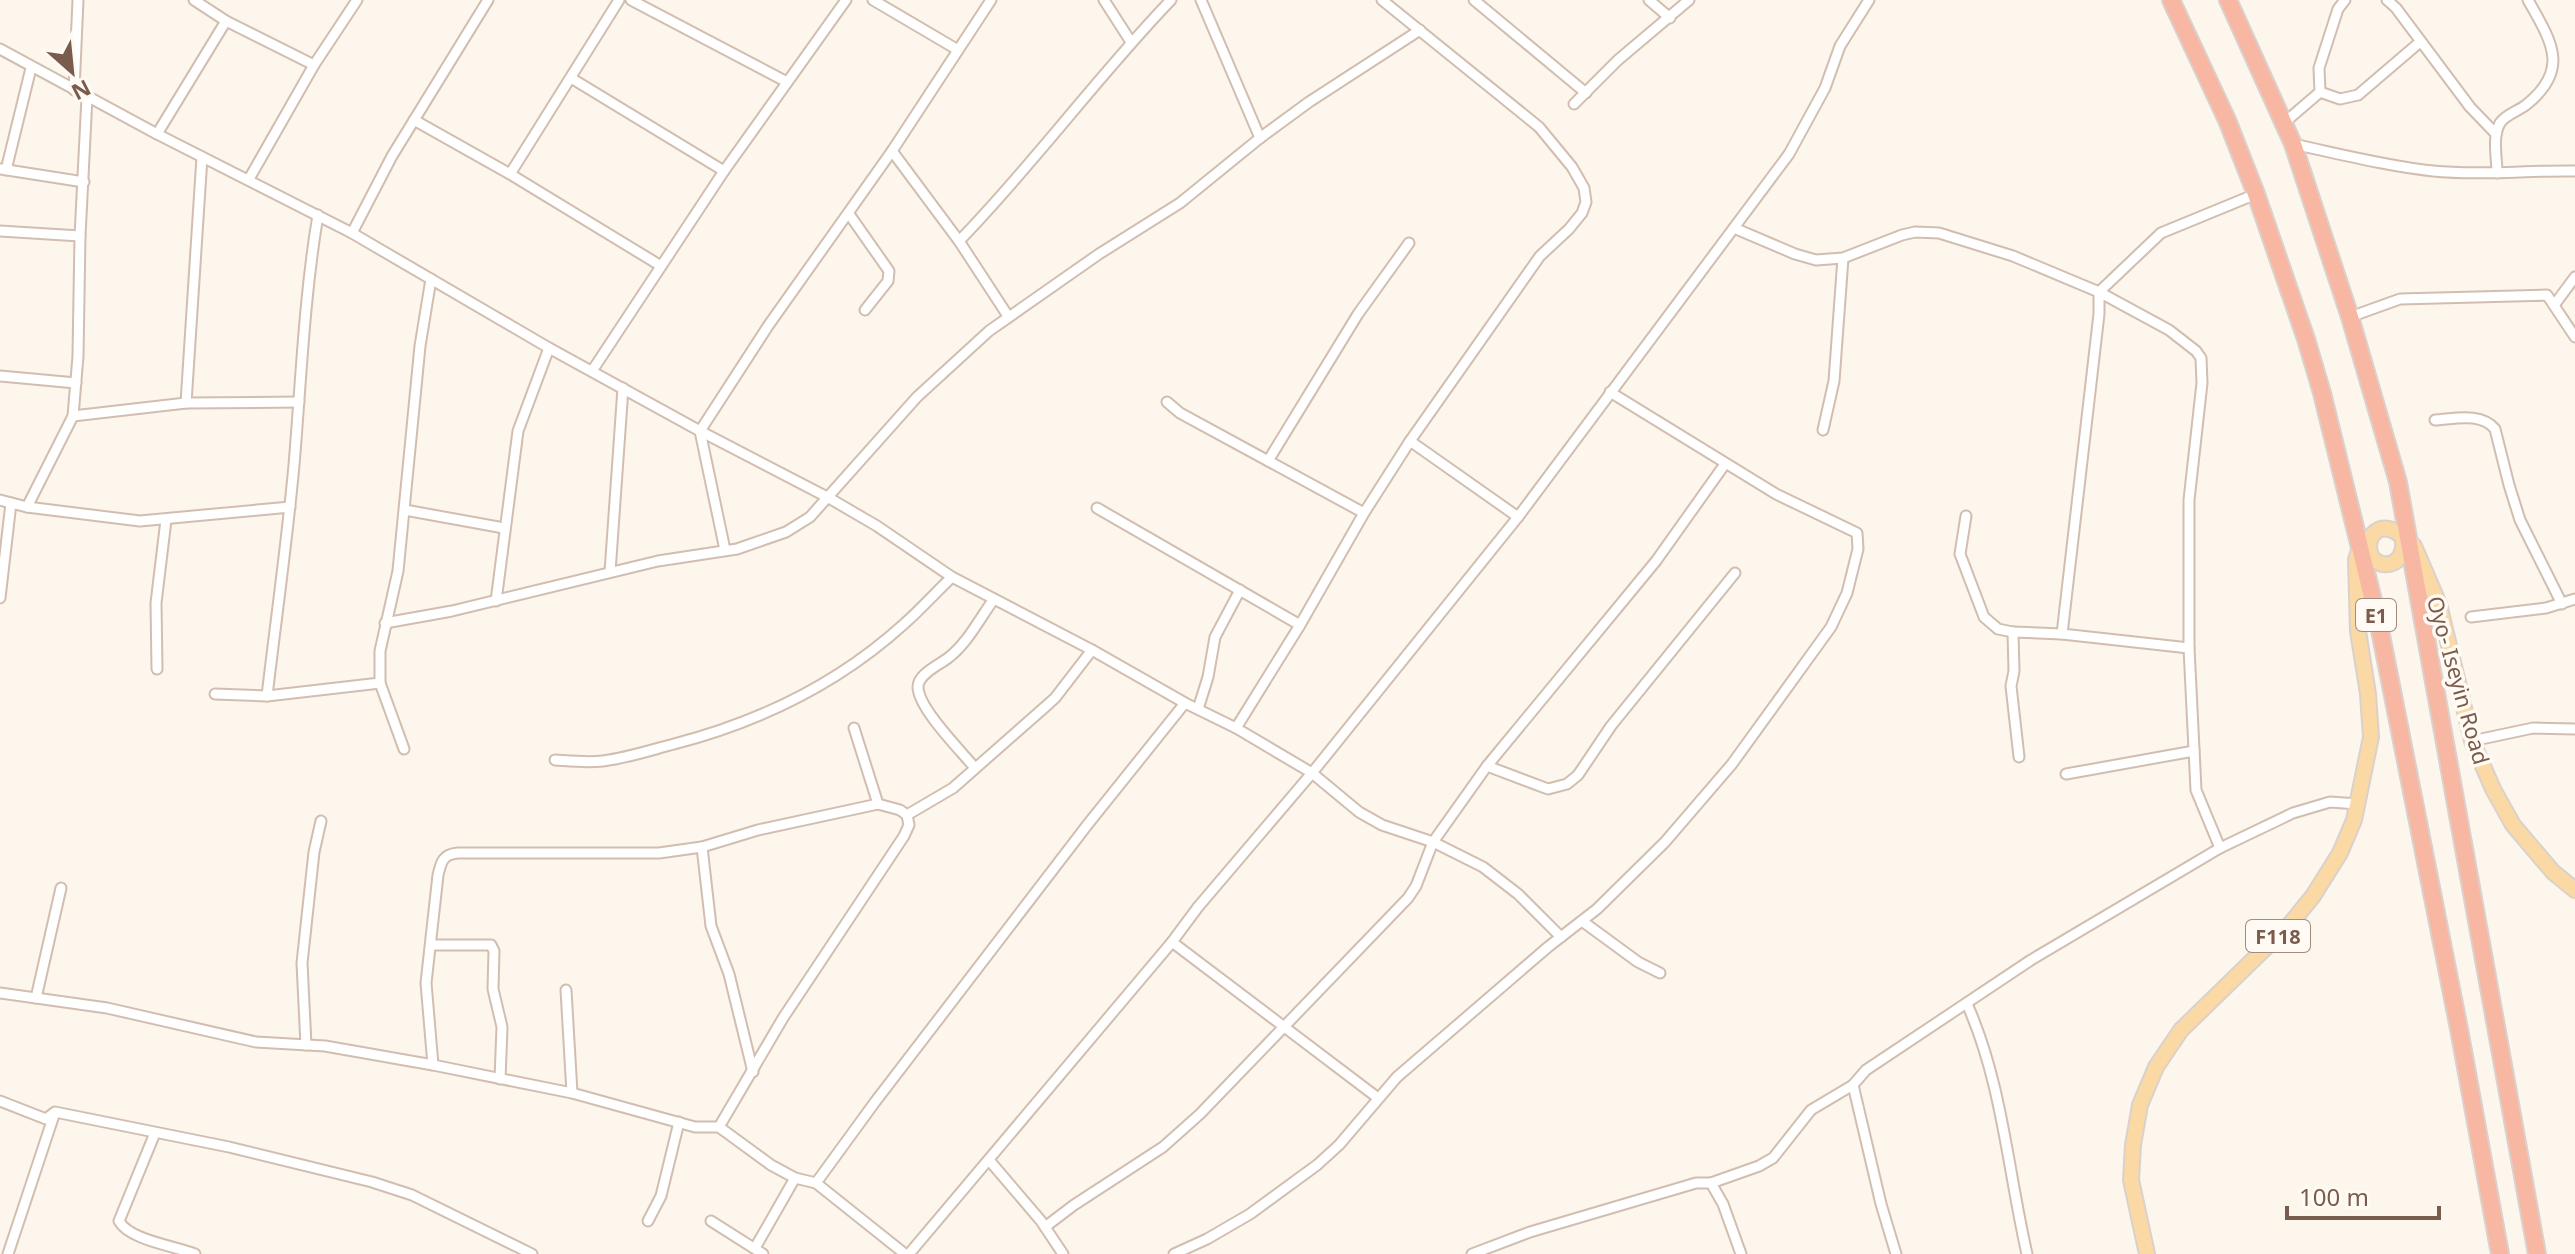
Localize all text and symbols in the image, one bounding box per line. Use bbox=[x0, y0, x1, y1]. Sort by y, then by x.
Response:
north arrow bbox=[32, 32, 112, 112]
text: N bbox=[67, 73, 96, 108]
street label: Oyo- Iseyin Road bbox=[2421, 592, 2497, 768]
road number: E1 bbox=[2356, 599, 2396, 631]
road number: F118 bbox=[2246, 920, 2310, 952]
scale bar bbox=[2287, 1170, 2439, 1220]
text: 100 m bbox=[2299, 1180, 2369, 1213]

